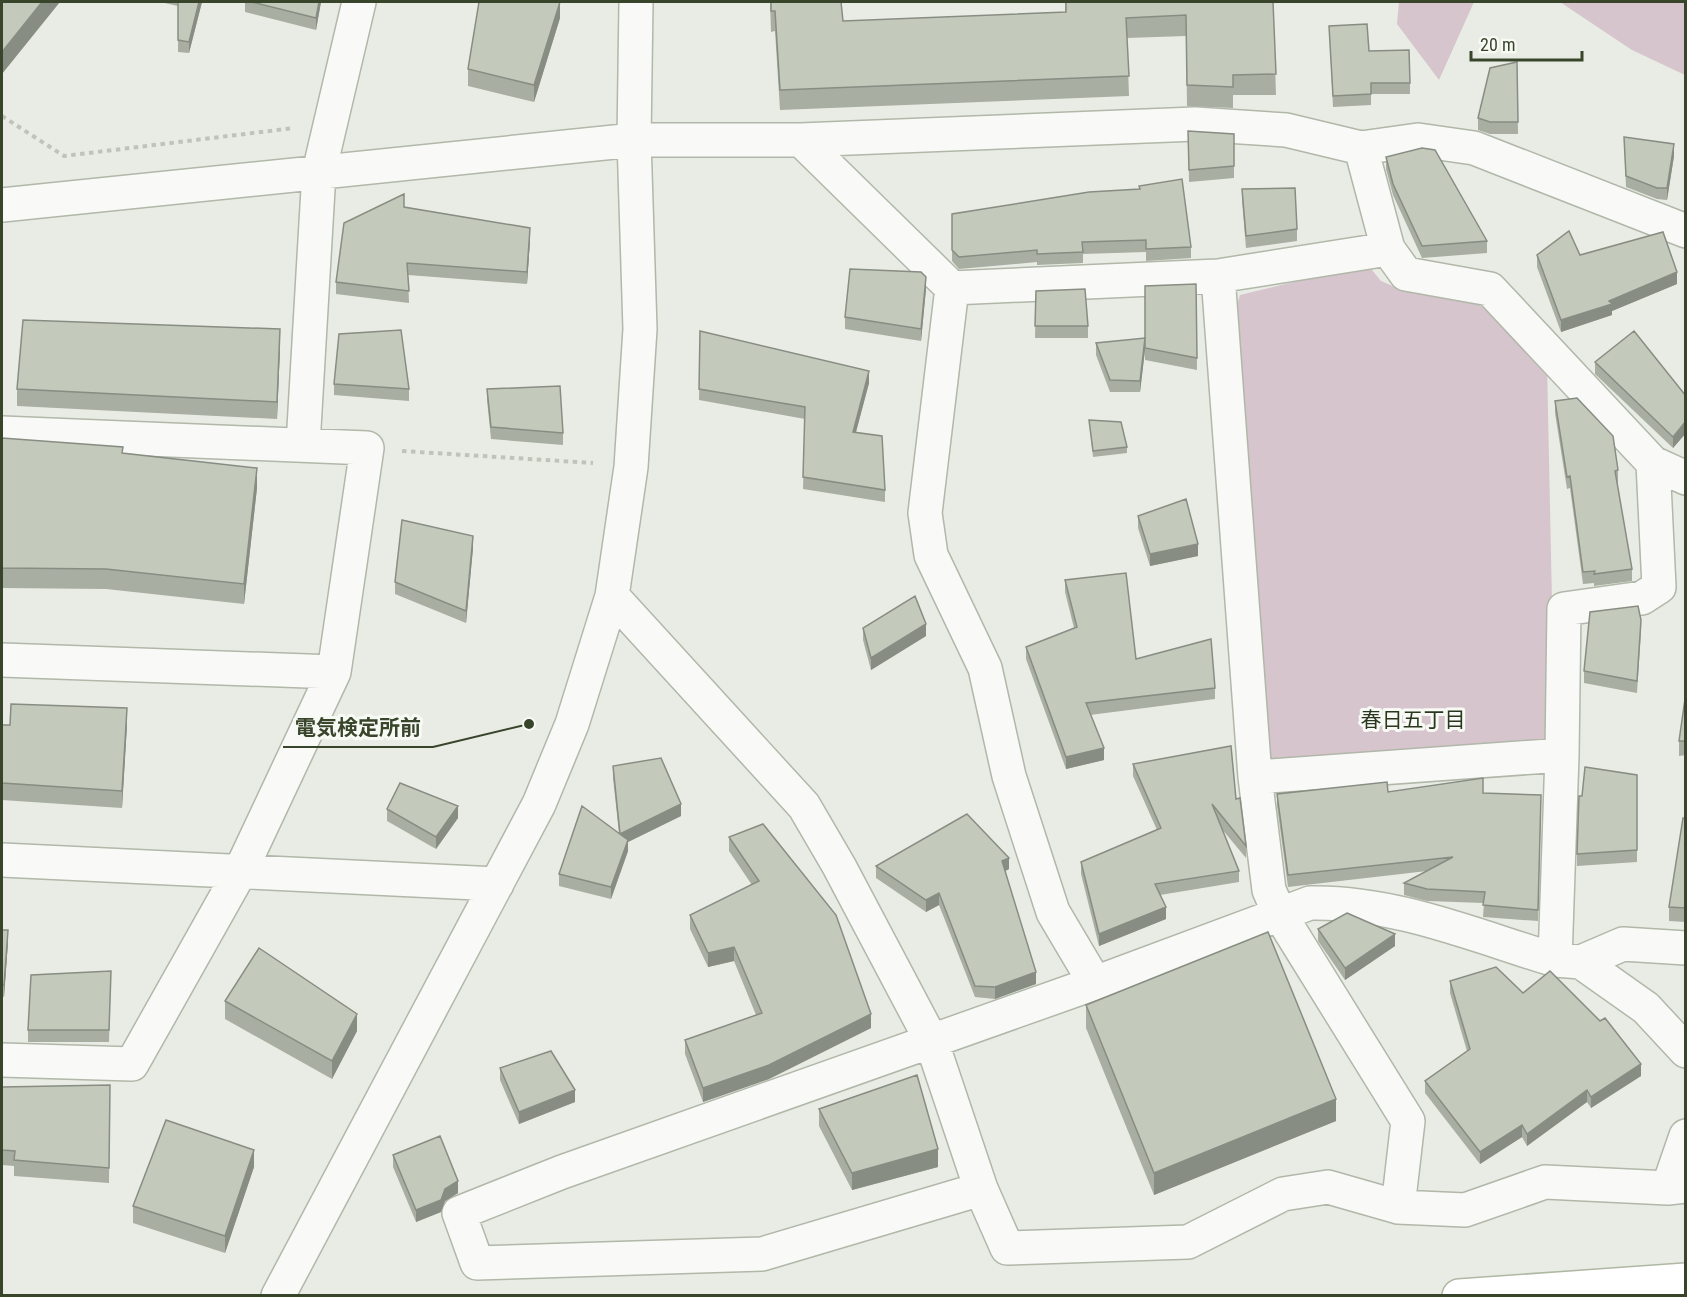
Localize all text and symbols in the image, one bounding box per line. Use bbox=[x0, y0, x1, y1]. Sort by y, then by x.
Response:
scale bar bbox=[1471, 24, 1582, 62]
text: 20 m bbox=[1480, 34, 1515, 55]
callout: 電気検定所前 bbox=[283, 708, 433, 747]
district label: 春日五丁目 bbox=[1361, 708, 1466, 732]
text: 電気検定所前 bbox=[295, 716, 421, 740]

